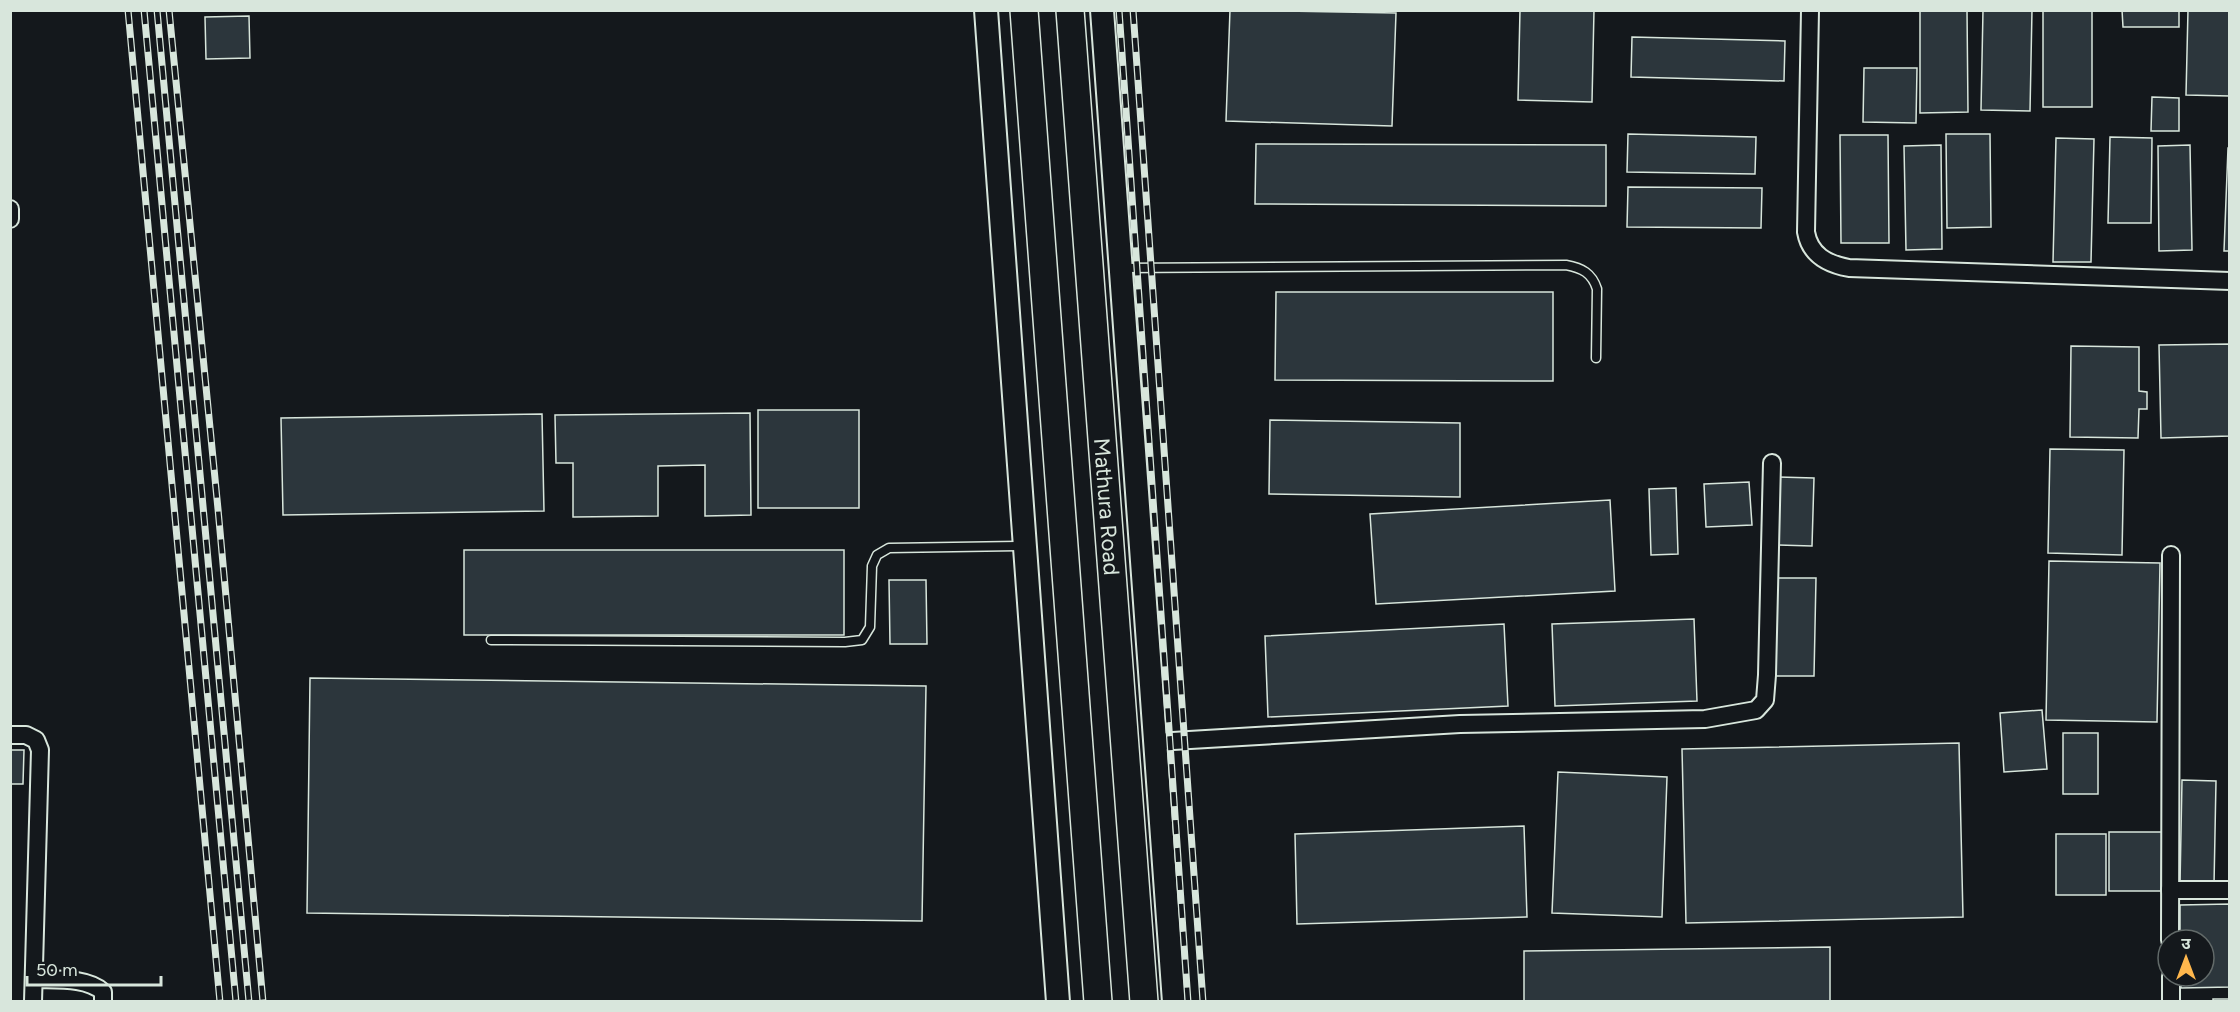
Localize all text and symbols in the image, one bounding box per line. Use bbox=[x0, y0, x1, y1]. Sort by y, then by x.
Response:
street label: Mathura Road bbox=[1088, 437, 1126, 576]
north arrow bbox=[2156, 928, 2216, 988]
text: उ bbox=[2181, 934, 2191, 953]
scale bar bbox=[27, 949, 160, 987]
text: 50 m bbox=[36, 959, 78, 981]

